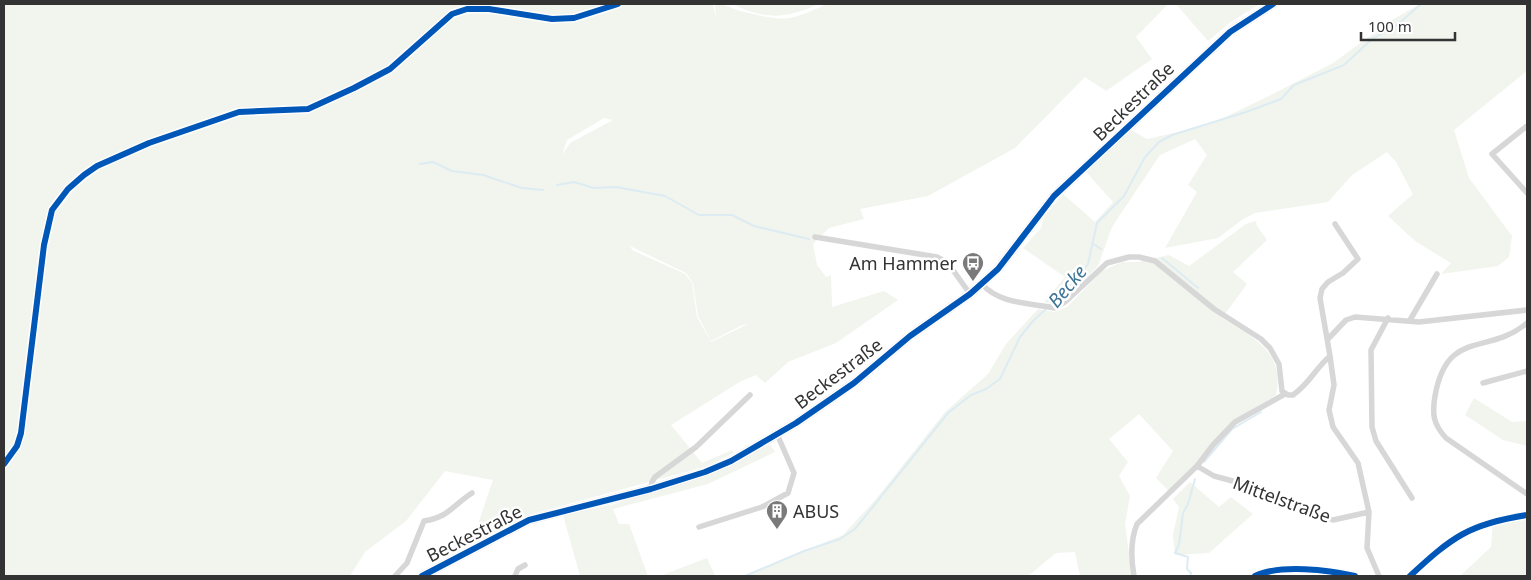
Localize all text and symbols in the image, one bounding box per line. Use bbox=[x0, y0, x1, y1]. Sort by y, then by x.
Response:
scale bar bbox=[1361, 10, 1455, 42]
text: 100 m bbox=[1368, 16, 1412, 36]
street label: Beckestraße bbox=[1087, 56, 1179, 146]
place label: Am Hammer bbox=[849, 251, 958, 275]
bus stop icon: Am Hammer bbox=[961, 251, 985, 282]
water label: Becke bbox=[1042, 259, 1092, 313]
street label: Beckestraße bbox=[789, 332, 887, 414]
street label: Mittelstraße bbox=[1230, 470, 1334, 528]
street label: Beckestraße bbox=[422, 499, 526, 567]
building icon: ABUS bbox=[765, 499, 789, 530]
place label: ABUS bbox=[793, 499, 839, 523]

